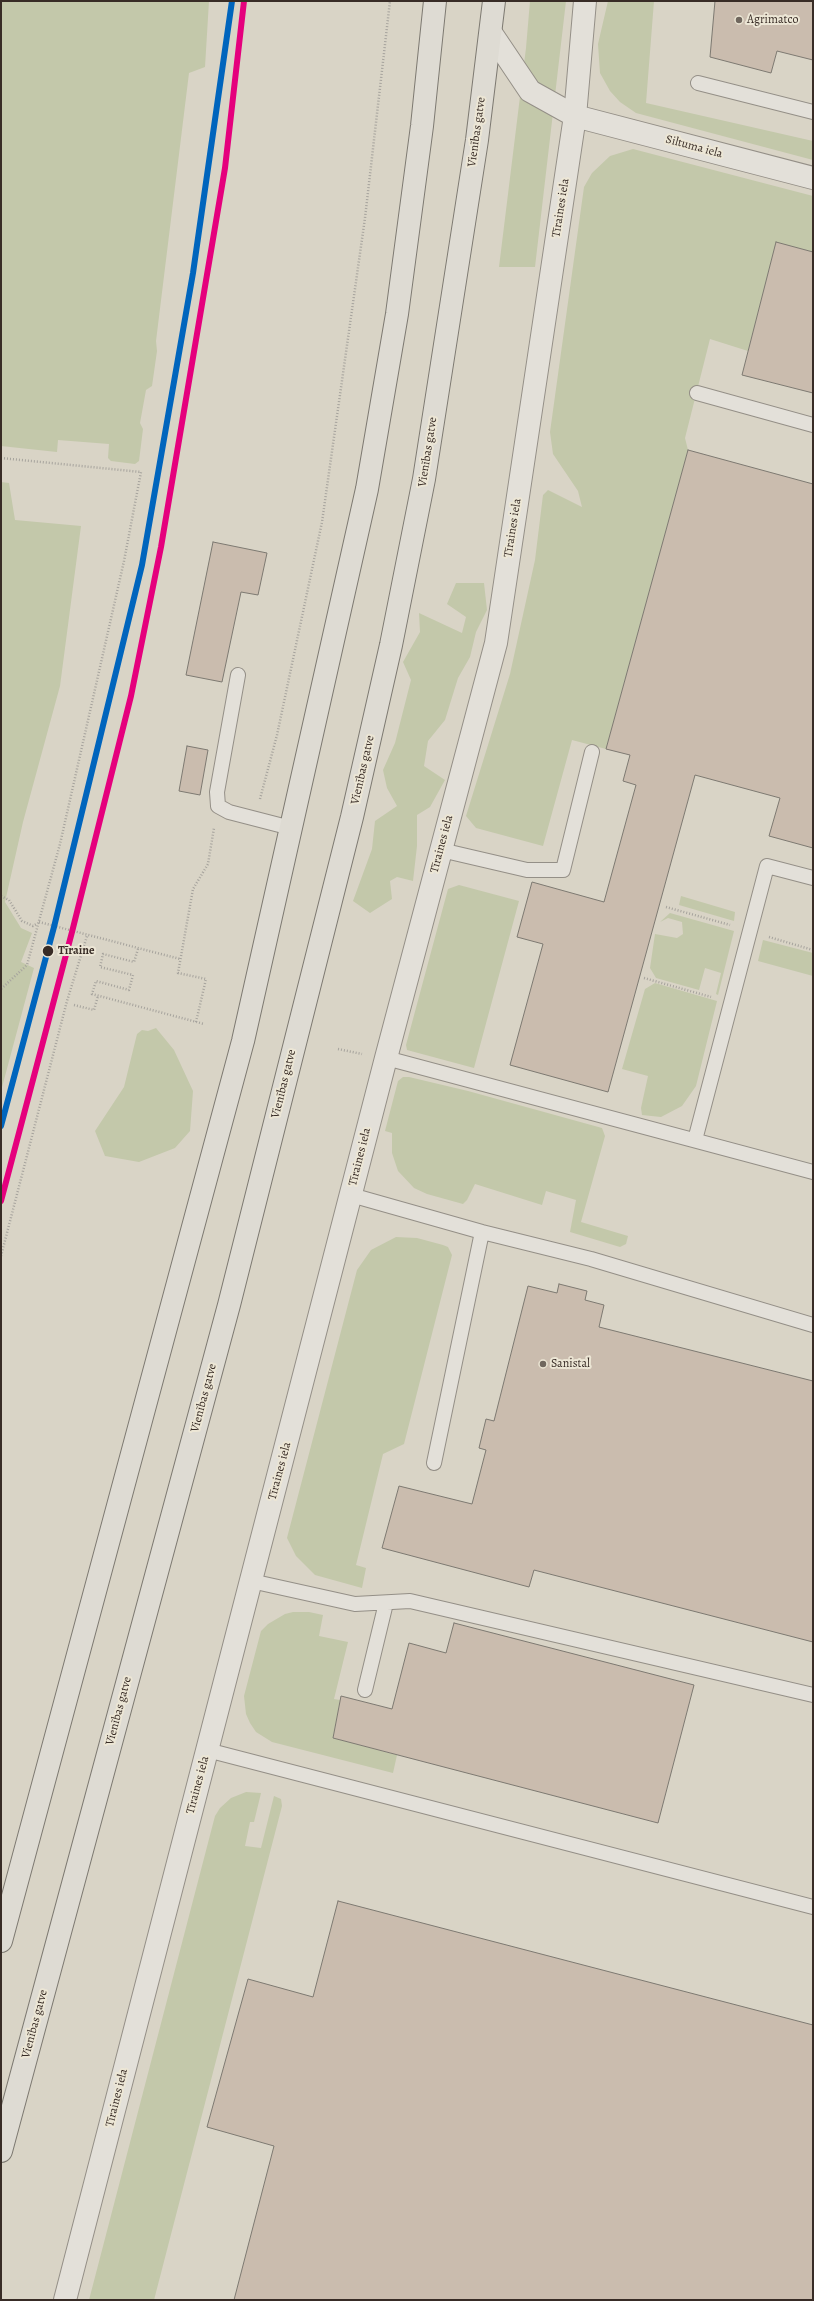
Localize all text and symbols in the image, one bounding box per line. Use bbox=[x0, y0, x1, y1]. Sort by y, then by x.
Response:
place label: Agrimatco bbox=[747, 13, 798, 27]
marker: Agrimatco bbox=[734, 15, 744, 25]
street label: Vienības gatve bbox=[465, 96, 489, 168]
street label: Siltuma iela bbox=[664, 133, 724, 161]
street label: Tīraines iela bbox=[549, 178, 573, 238]
street label: Vienības gatve bbox=[415, 416, 441, 488]
street label: Tīraines iela bbox=[501, 498, 525, 558]
street label: Vienības gatve bbox=[348, 734, 378, 806]
street label: Tīraines iela bbox=[427, 813, 457, 875]
marker: Tīraine bbox=[41, 944, 55, 958]
place label: Tīraine bbox=[58, 944, 95, 958]
street label: Vienības gatve bbox=[269, 1048, 299, 1120]
street label: Tīraines iela bbox=[346, 1126, 374, 1188]
place label: Sanistal bbox=[551, 1357, 590, 1371]
marker: Sanistal bbox=[538, 1359, 548, 1369]
street label: Vienības gatve bbox=[188, 1362, 220, 1434]
street label: Tīraines iela bbox=[265, 1440, 295, 1502]
street label: Vienības gatve bbox=[103, 1675, 135, 1747]
street label: Tīraines iela bbox=[183, 1754, 213, 1816]
street label: Vienības gatve bbox=[19, 1988, 51, 2060]
street label: Tīraines iela bbox=[103, 2067, 131, 2129]

